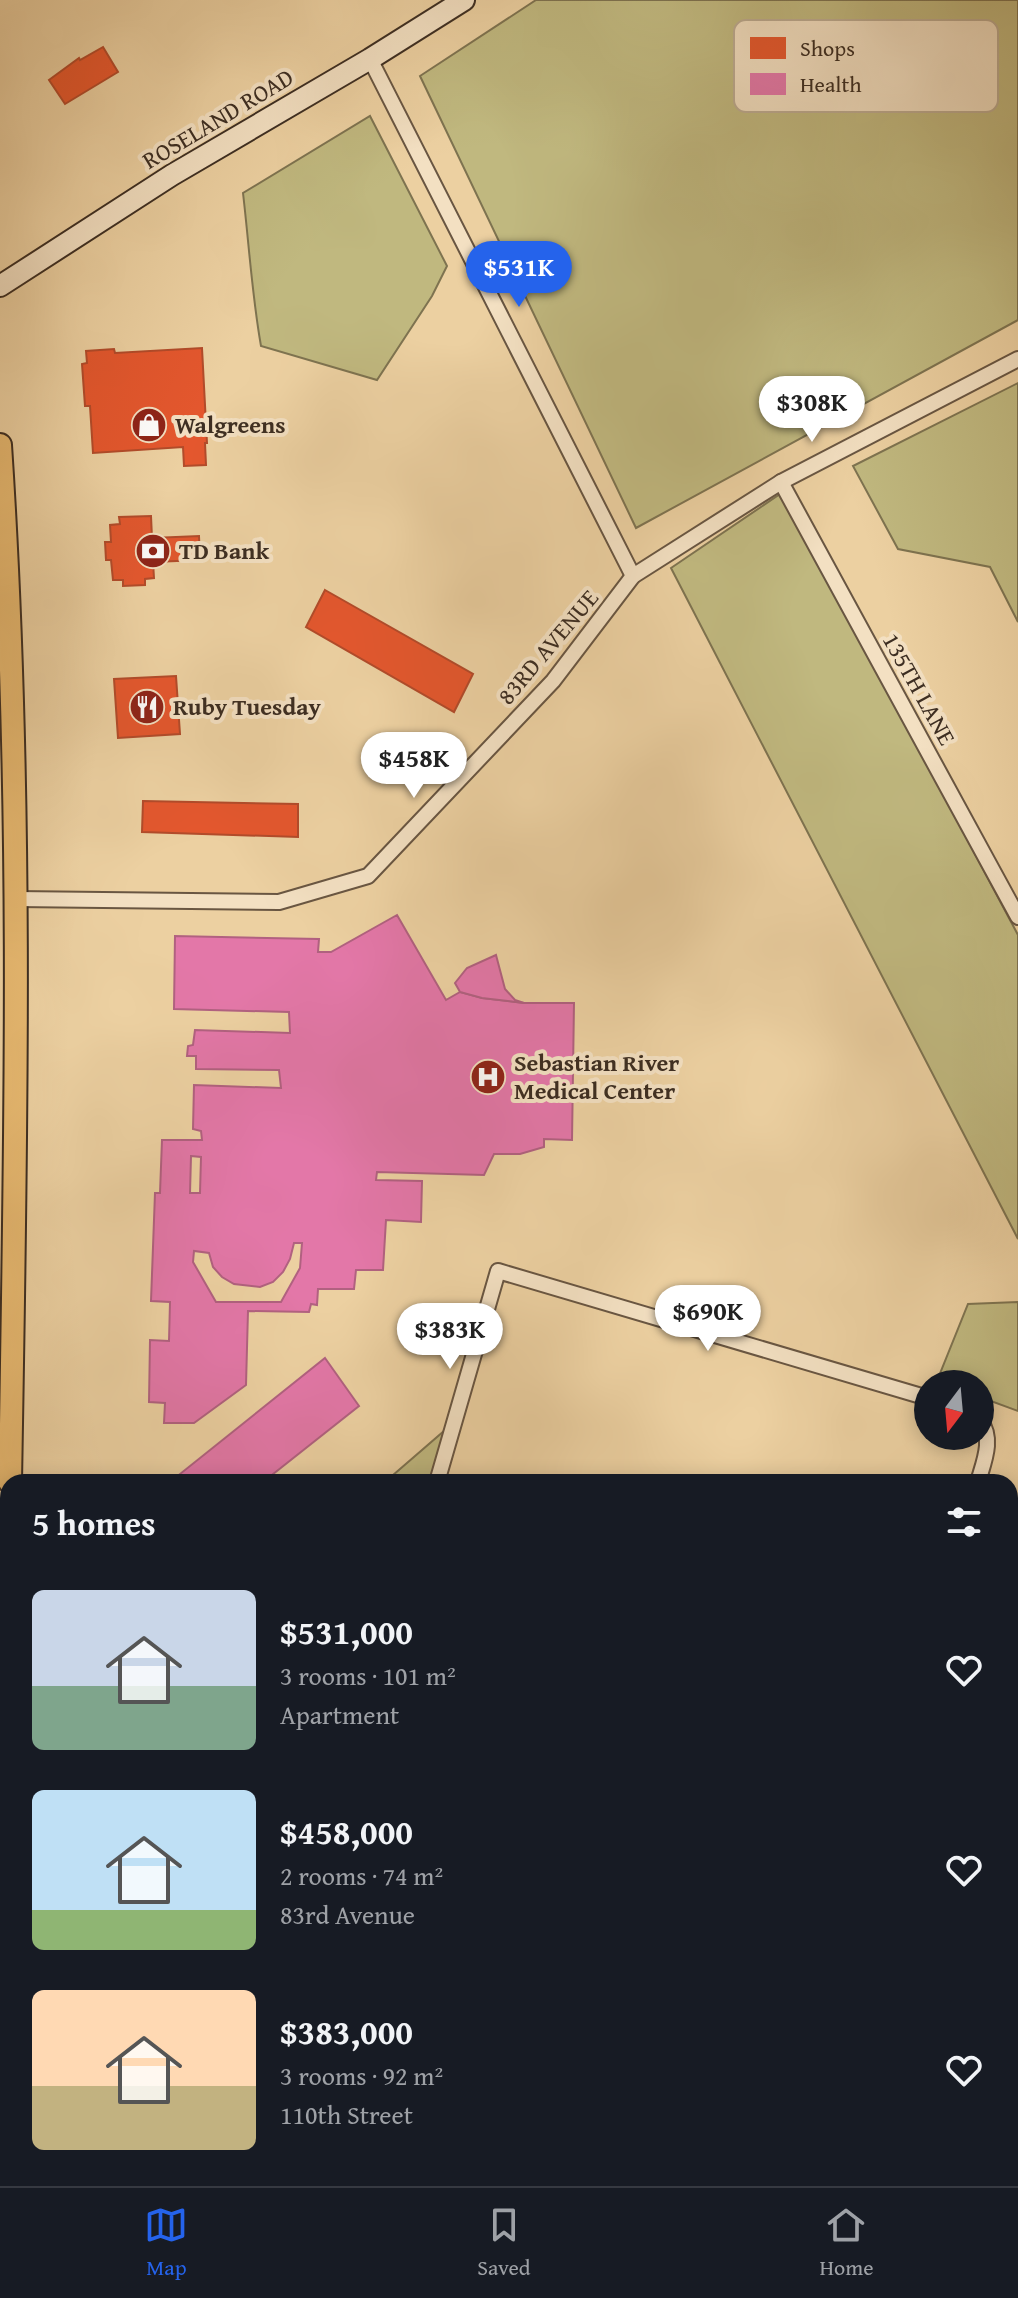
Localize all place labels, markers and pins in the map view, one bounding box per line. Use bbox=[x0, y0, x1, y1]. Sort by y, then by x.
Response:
pin: $531K bbox=[463, 241, 575, 309]
pin: $308K bbox=[756, 376, 868, 444]
shop icon: Walgreens bbox=[130, 406, 168, 444]
place label: Walgreens bbox=[175, 407, 286, 442]
bank icon: TD Bank bbox=[134, 532, 172, 570]
place label: TD Bank bbox=[179, 533, 269, 568]
restaurant icon: Ruby Tuesday bbox=[128, 688, 166, 726]
place label: Ruby Tuesday bbox=[173, 689, 321, 724]
pin: $458K bbox=[358, 732, 470, 800]
place label: Sebastian River Medical Center bbox=[514, 1045, 679, 1108]
hospital icon: Sebastian River Medical Center bbox=[469, 1058, 507, 1096]
pin: $690K bbox=[652, 1285, 764, 1353]
pin: $383K bbox=[394, 1303, 506, 1371]

